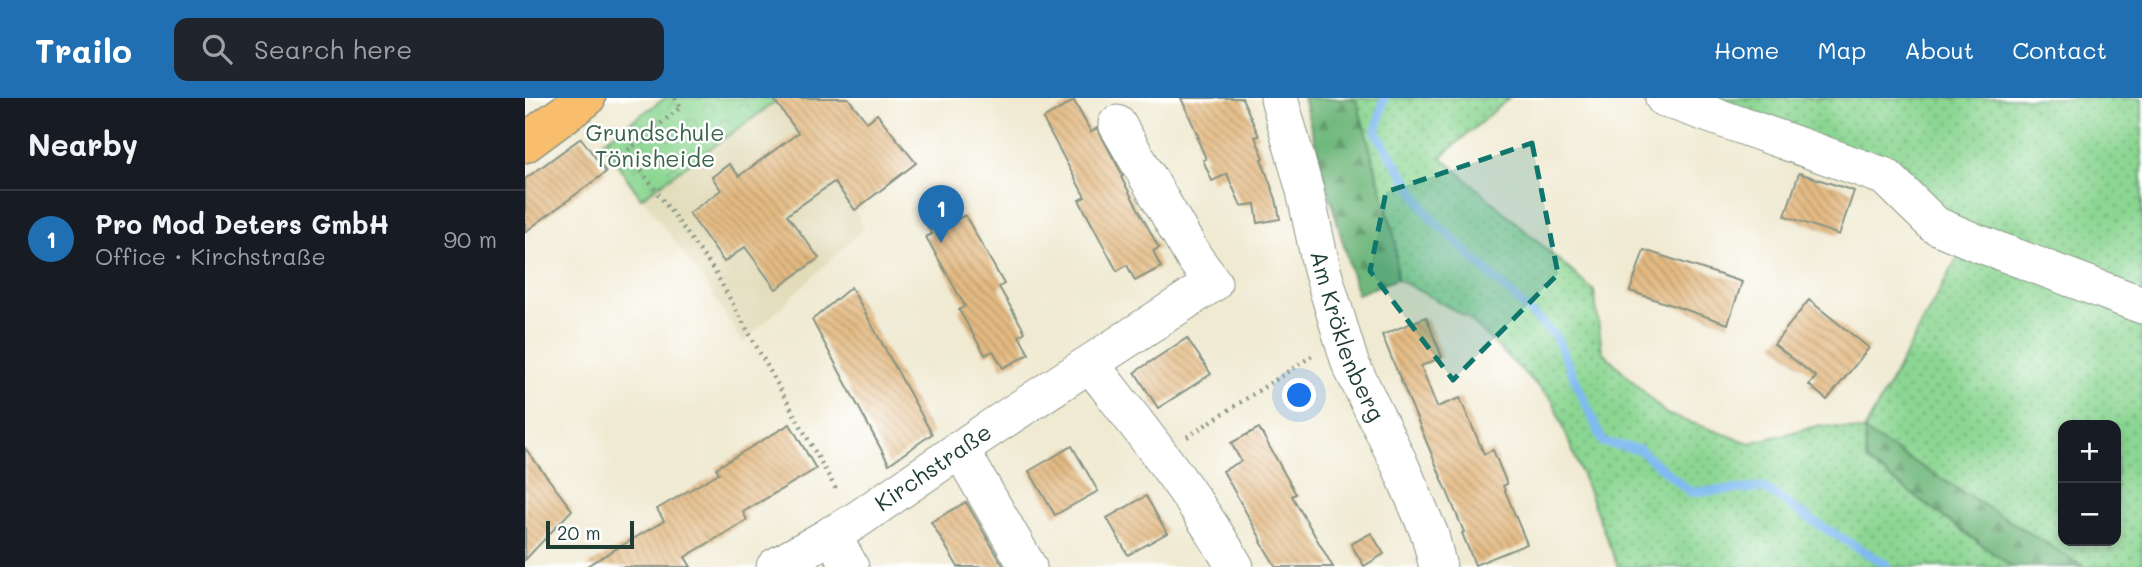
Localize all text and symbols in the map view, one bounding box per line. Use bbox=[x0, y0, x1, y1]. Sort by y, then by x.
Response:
search box bbox=[174, 18, 664, 81]
text: Trailo bbox=[35, 28, 132, 71]
icon: search bbox=[198, 30, 236, 68]
text: Search here bbox=[254, 32, 412, 66]
text: Home bbox=[1714, 34, 1779, 65]
text: Map bbox=[1817, 34, 1866, 65]
text: About bbox=[1904, 34, 1974, 65]
text: Contact bbox=[2012, 34, 2107, 65]
park label: Grundschule Tönisheide bbox=[586, 117, 724, 173]
text: Nearby bbox=[28, 124, 138, 164]
pin: 1 bbox=[918, 185, 964, 243]
text: Pro Mod Deters GmbH bbox=[95, 207, 389, 241]
text: 1 bbox=[46, 224, 56, 254]
text: 90 m bbox=[444, 224, 497, 254]
text: Office · Kirchstraße bbox=[95, 241, 326, 271]
street label: Am Kröklenberg bbox=[1304, 248, 1392, 426]
your location bbox=[1282, 378, 1316, 412]
street label: Kirchstraße bbox=[868, 416, 997, 517]
map controls bbox=[2058, 420, 2121, 546]
button: + bbox=[2058, 420, 2121, 483]
button: − bbox=[2058, 483, 2121, 546]
scale bar bbox=[546, 518, 633, 550]
text: 20 m bbox=[557, 520, 601, 545]

